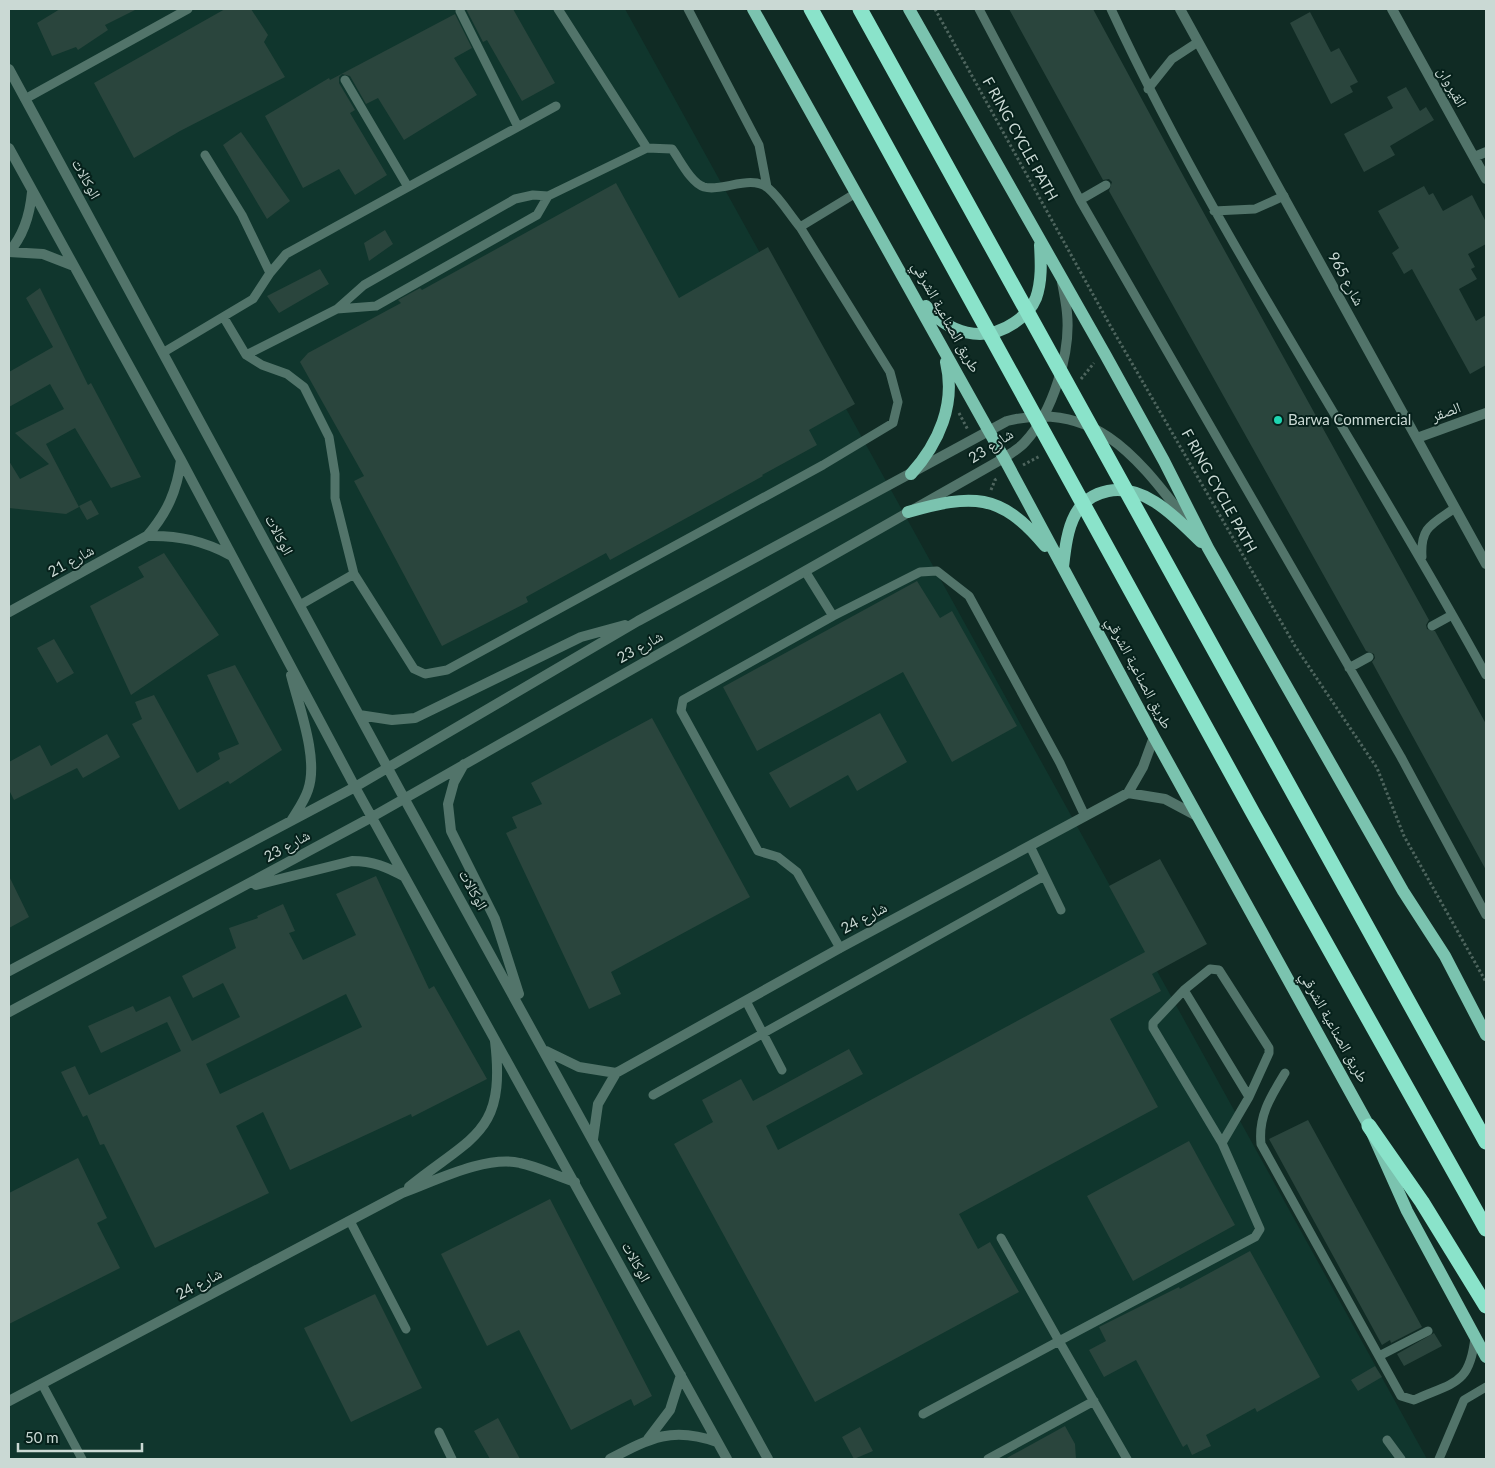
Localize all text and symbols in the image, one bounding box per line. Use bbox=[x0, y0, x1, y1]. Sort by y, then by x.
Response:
street label: القيروان bbox=[1433, 63, 1471, 111]
street label: F RING CYCLE PATH bbox=[979, 74, 1062, 203]
street label: الوكالات bbox=[68, 155, 105, 202]
street label: شارع 965 bbox=[1323, 249, 1369, 310]
street label: طريق الصناعية الشرقي bbox=[906, 258, 985, 377]
street label: الصقر bbox=[1427, 397, 1463, 426]
place label: Barwa Commercial bbox=[1288, 410, 1411, 428]
marker: Barwa Commercial bbox=[1272, 414, 1284, 426]
street label: شارع 23 bbox=[965, 424, 1017, 468]
street label: F RING CYCLE PATH bbox=[1178, 426, 1261, 555]
street label: الوكالات bbox=[261, 511, 298, 558]
street label: شارع 21 bbox=[44, 540, 98, 582]
street label: طريق الصناعية الشرقي bbox=[1099, 614, 1177, 733]
street label: شارع 23 bbox=[613, 626, 667, 668]
street label: شارع 23 bbox=[260, 825, 314, 867]
street label: الوكالات bbox=[455, 866, 492, 913]
street label: شارع 24 bbox=[837, 897, 891, 939]
street label: طريق الصناعية الشرقي bbox=[1294, 968, 1373, 1087]
street label: الوكالات bbox=[618, 1238, 655, 1285]
street label: شارع 24 bbox=[172, 1263, 226, 1305]
scale bar bbox=[18, 1420, 141, 1452]
text: 50 m bbox=[25, 1428, 59, 1446]

